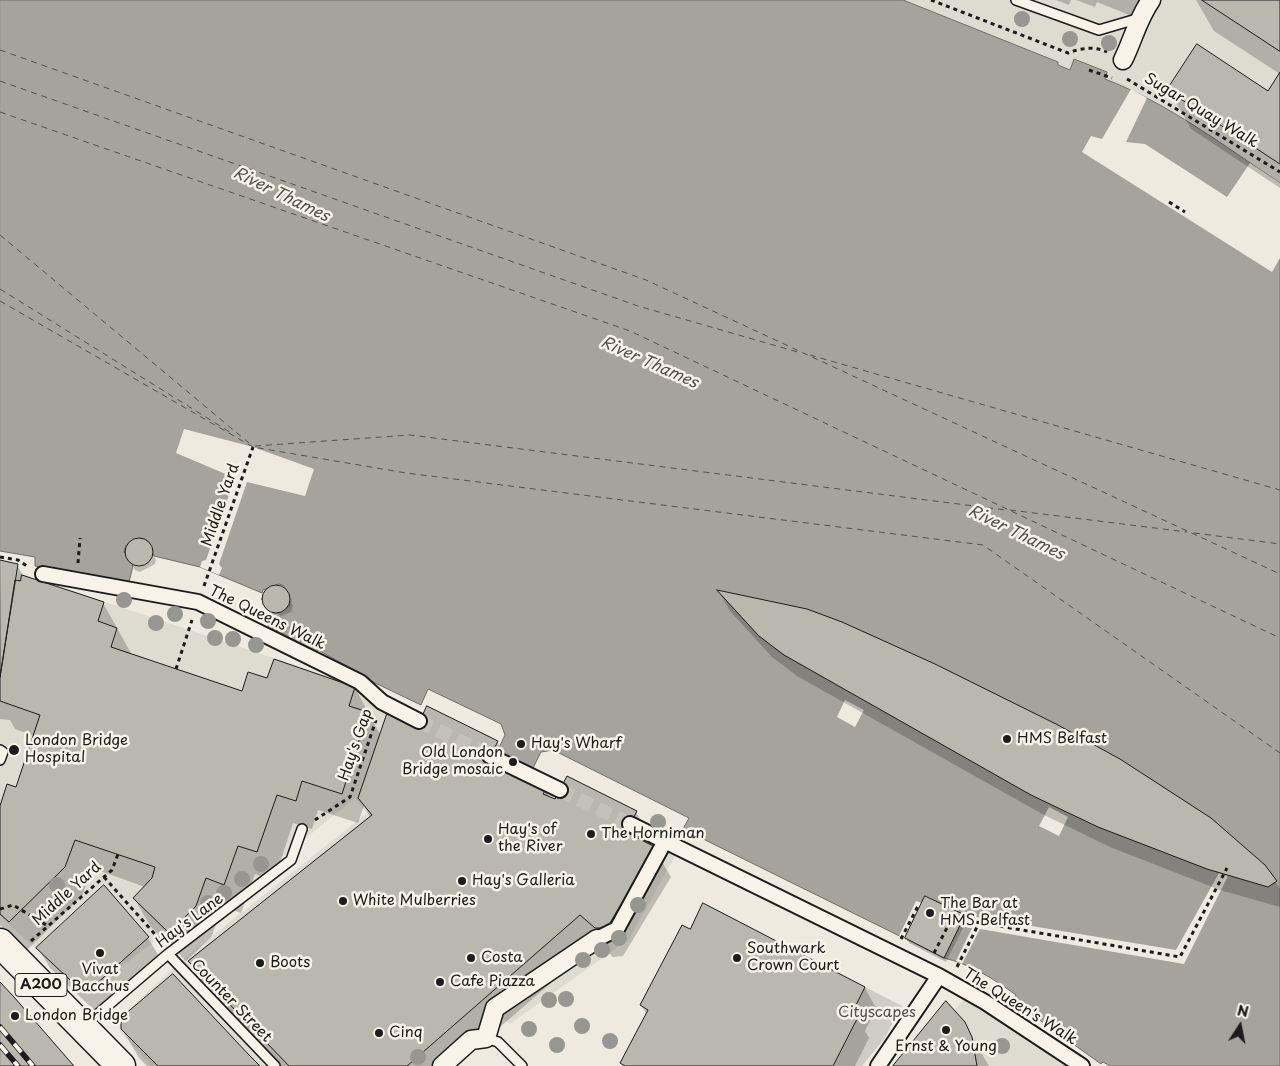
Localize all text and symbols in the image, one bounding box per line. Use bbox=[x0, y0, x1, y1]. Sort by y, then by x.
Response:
street label: Sugar Quay Walk bbox=[1141, 70, 1261, 152]
water label: River Thames bbox=[230, 164, 332, 226]
water label: River Thames bbox=[598, 333, 700, 393]
street label: Middle Yard bbox=[198, 461, 244, 549]
water label: River Thames bbox=[965, 502, 1067, 564]
street label: The Queens Walk bbox=[206, 582, 328, 654]
street label: Hay's Gap bbox=[335, 707, 377, 783]
place label: HMS Belfast bbox=[1017, 730, 1107, 748]
place label: London Bridge Hospital bbox=[25, 732, 128, 767]
marker: HMS Belfast bbox=[1001, 733, 1013, 745]
place label: Hay's Wharf bbox=[531, 735, 622, 753]
marker: Hay's Wharf bbox=[515, 738, 527, 750]
marker: London Bridge Hospital bbox=[7, 743, 21, 757]
place label: Old London Bridge mosaic bbox=[402, 744, 503, 779]
marker: Old London Bridge mosaic bbox=[507, 756, 519, 768]
place label: Hay's of the River bbox=[498, 821, 562, 856]
place label: The Horniman bbox=[601, 825, 705, 843]
marker: The Horniman bbox=[585, 828, 597, 840]
marker: Hay's of the River bbox=[482, 833, 494, 845]
street label: Middle Yard bbox=[29, 858, 105, 930]
place label: Hay's Galleria bbox=[472, 872, 575, 890]
marker: Hay's Galleria bbox=[456, 875, 468, 887]
street label: Hay's Lane bbox=[153, 890, 227, 952]
place label: White Mulberries bbox=[353, 892, 476, 910]
marker: White Mulberries bbox=[337, 895, 349, 907]
place label: The Bar at HMS Belfast bbox=[940, 895, 1030, 930]
marker: The Bar at HMS Belfast bbox=[924, 907, 936, 919]
place label: Southwark Crown Court bbox=[747, 940, 839, 975]
marker: Vivat Bacchus bbox=[94, 947, 106, 959]
place label: Costa bbox=[481, 949, 523, 967]
marker: Costa bbox=[465, 952, 477, 964]
marker: Southwark Crown Court bbox=[731, 952, 743, 964]
place label: Boots bbox=[270, 954, 310, 972]
street label: Counter Street bbox=[187, 956, 275, 1046]
marker: Boots bbox=[254, 957, 266, 969]
place label: Vivat Bacchus bbox=[71, 961, 129, 996]
street label: The Queen's Walk bbox=[960, 965, 1080, 1049]
place label: Cafe Piazza bbox=[450, 973, 535, 991]
road number: A200 bbox=[15, 974, 67, 996]
marker: Cafe Piazza bbox=[434, 976, 446, 988]
text: N bbox=[1236, 999, 1250, 1022]
north arrow bbox=[1215, 1001, 1265, 1051]
park label: Cityscapes bbox=[838, 1004, 916, 1022]
place label: London Bridge bbox=[25, 1007, 128, 1025]
marker: London Bridge bbox=[9, 1010, 21, 1022]
place label: Cinq bbox=[389, 1024, 422, 1042]
marker: Ernst & Young bbox=[940, 1024, 952, 1036]
marker: Cinq bbox=[373, 1027, 385, 1039]
place label: Ernst & Young bbox=[895, 1038, 997, 1056]

